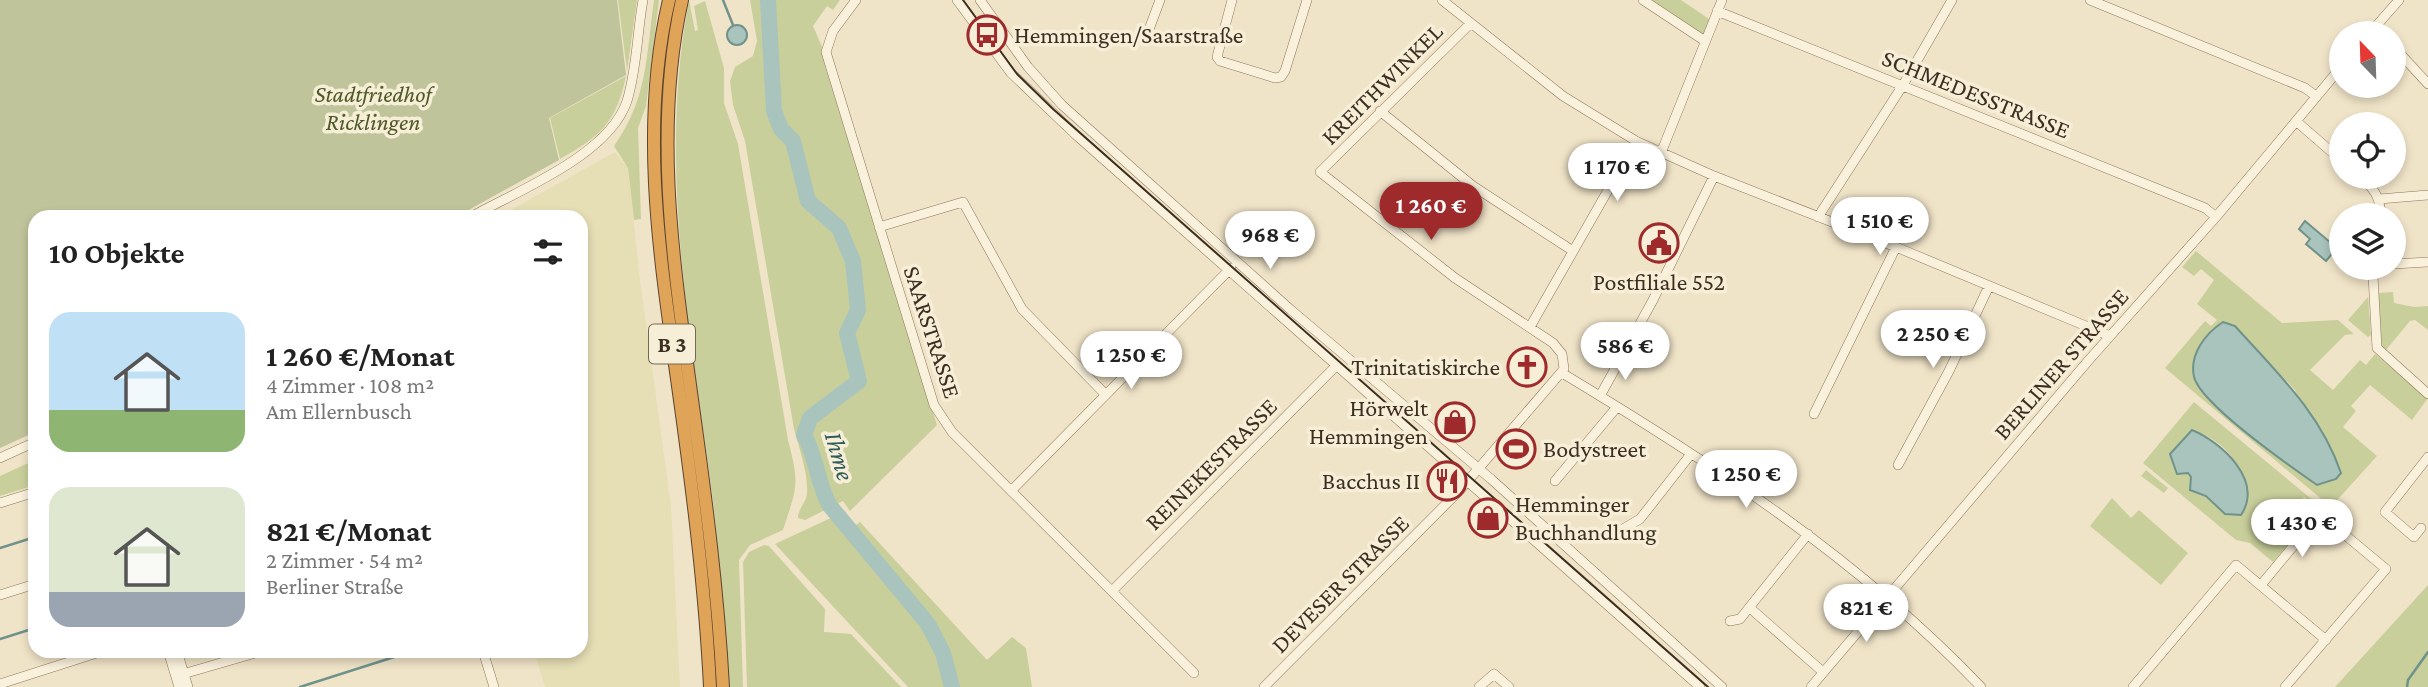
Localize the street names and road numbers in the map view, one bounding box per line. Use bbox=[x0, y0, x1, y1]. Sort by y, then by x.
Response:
street label: KREITHWINKEL bbox=[1316, 17, 1448, 150]
street label: SCHMEDESSTRASSE bbox=[1878, 44, 2074, 144]
street label: SAARSTRASSE bbox=[898, 262, 967, 401]
street label: BERLINER STRASSE bbox=[1988, 283, 2133, 445]
road number: B 3 bbox=[649, 324, 695, 364]
street label: REINEKESTRASSE bbox=[1139, 392, 1282, 535]
street label: DEVESER STRASSE bbox=[1265, 509, 1414, 658]

